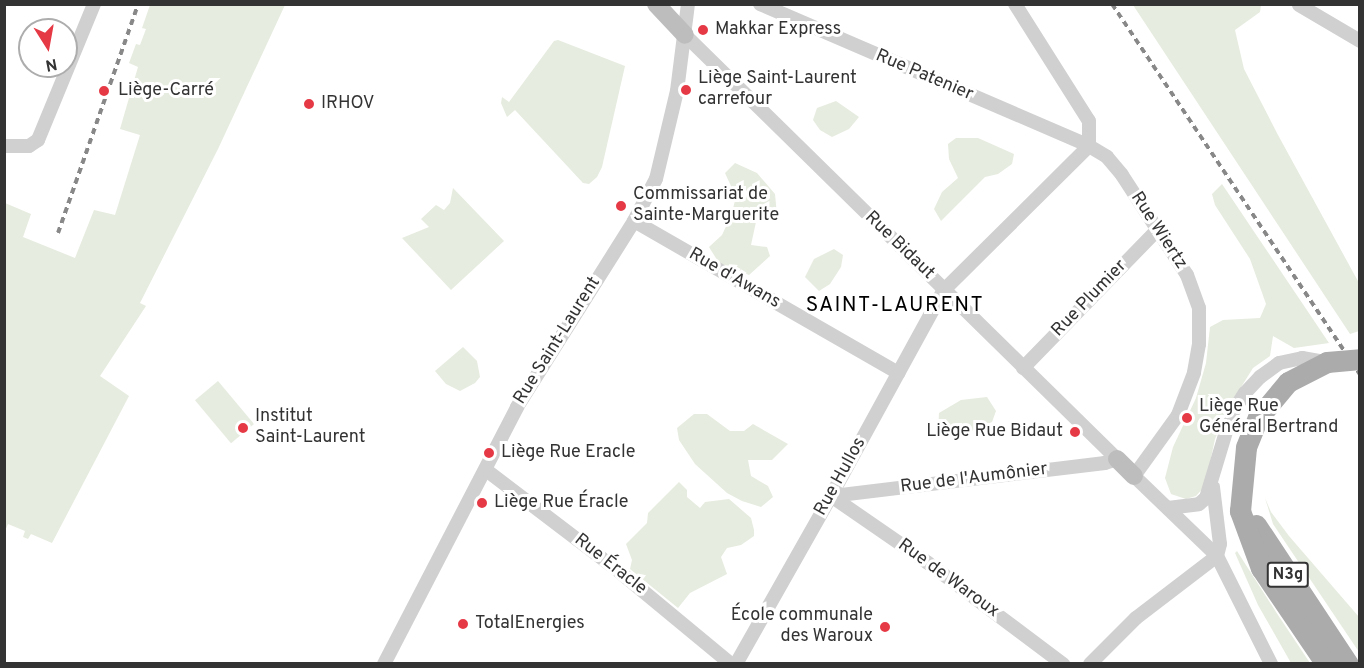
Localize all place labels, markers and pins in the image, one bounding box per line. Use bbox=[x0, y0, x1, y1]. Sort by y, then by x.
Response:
place label: Makkar Express bbox=[715, 19, 841, 41]
marker: Makkar Express bbox=[696, 23, 710, 37]
place label: Liège Saint-Laurent carrefour bbox=[698, 69, 857, 112]
place label: Liège-Carré bbox=[118, 80, 214, 102]
marker: Liège-Carré bbox=[95, 82, 113, 100]
marker: Liège Saint-Laurent carrefour bbox=[679, 83, 693, 97]
place label: IRHOV bbox=[321, 93, 374, 115]
marker: IRHOV bbox=[302, 97, 316, 111]
place label: Commissariat de Sainte-Marguerite bbox=[633, 185, 779, 228]
marker: Commissariat de Sainte-Marguerite bbox=[614, 199, 628, 213]
place label: Liège Rue Général Bertrand bbox=[1199, 397, 1338, 440]
place label: Institut Saint-Laurent bbox=[255, 407, 366, 450]
marker: Liège Rue Général Bertrand bbox=[1180, 411, 1194, 425]
marker: Institut Saint-Laurent bbox=[236, 421, 250, 435]
place label: Liège Rue Bidaut bbox=[926, 421, 1063, 443]
marker: Liège Rue Bidaut bbox=[1068, 425, 1082, 439]
place label: Liège Rue Eracle bbox=[501, 442, 635, 464]
marker: Liège Rue Eracle bbox=[482, 446, 496, 460]
place label: Liège Rue Éracle bbox=[494, 492, 628, 514]
marker: Liège Rue Éracle bbox=[475, 496, 489, 510]
place label: École communale des Waroux bbox=[731, 606, 873, 648]
place label: TotalEnergies bbox=[475, 613, 585, 635]
marker: TotalEnergies bbox=[456, 617, 470, 631]
marker: École communale des Waroux bbox=[878, 620, 892, 634]

